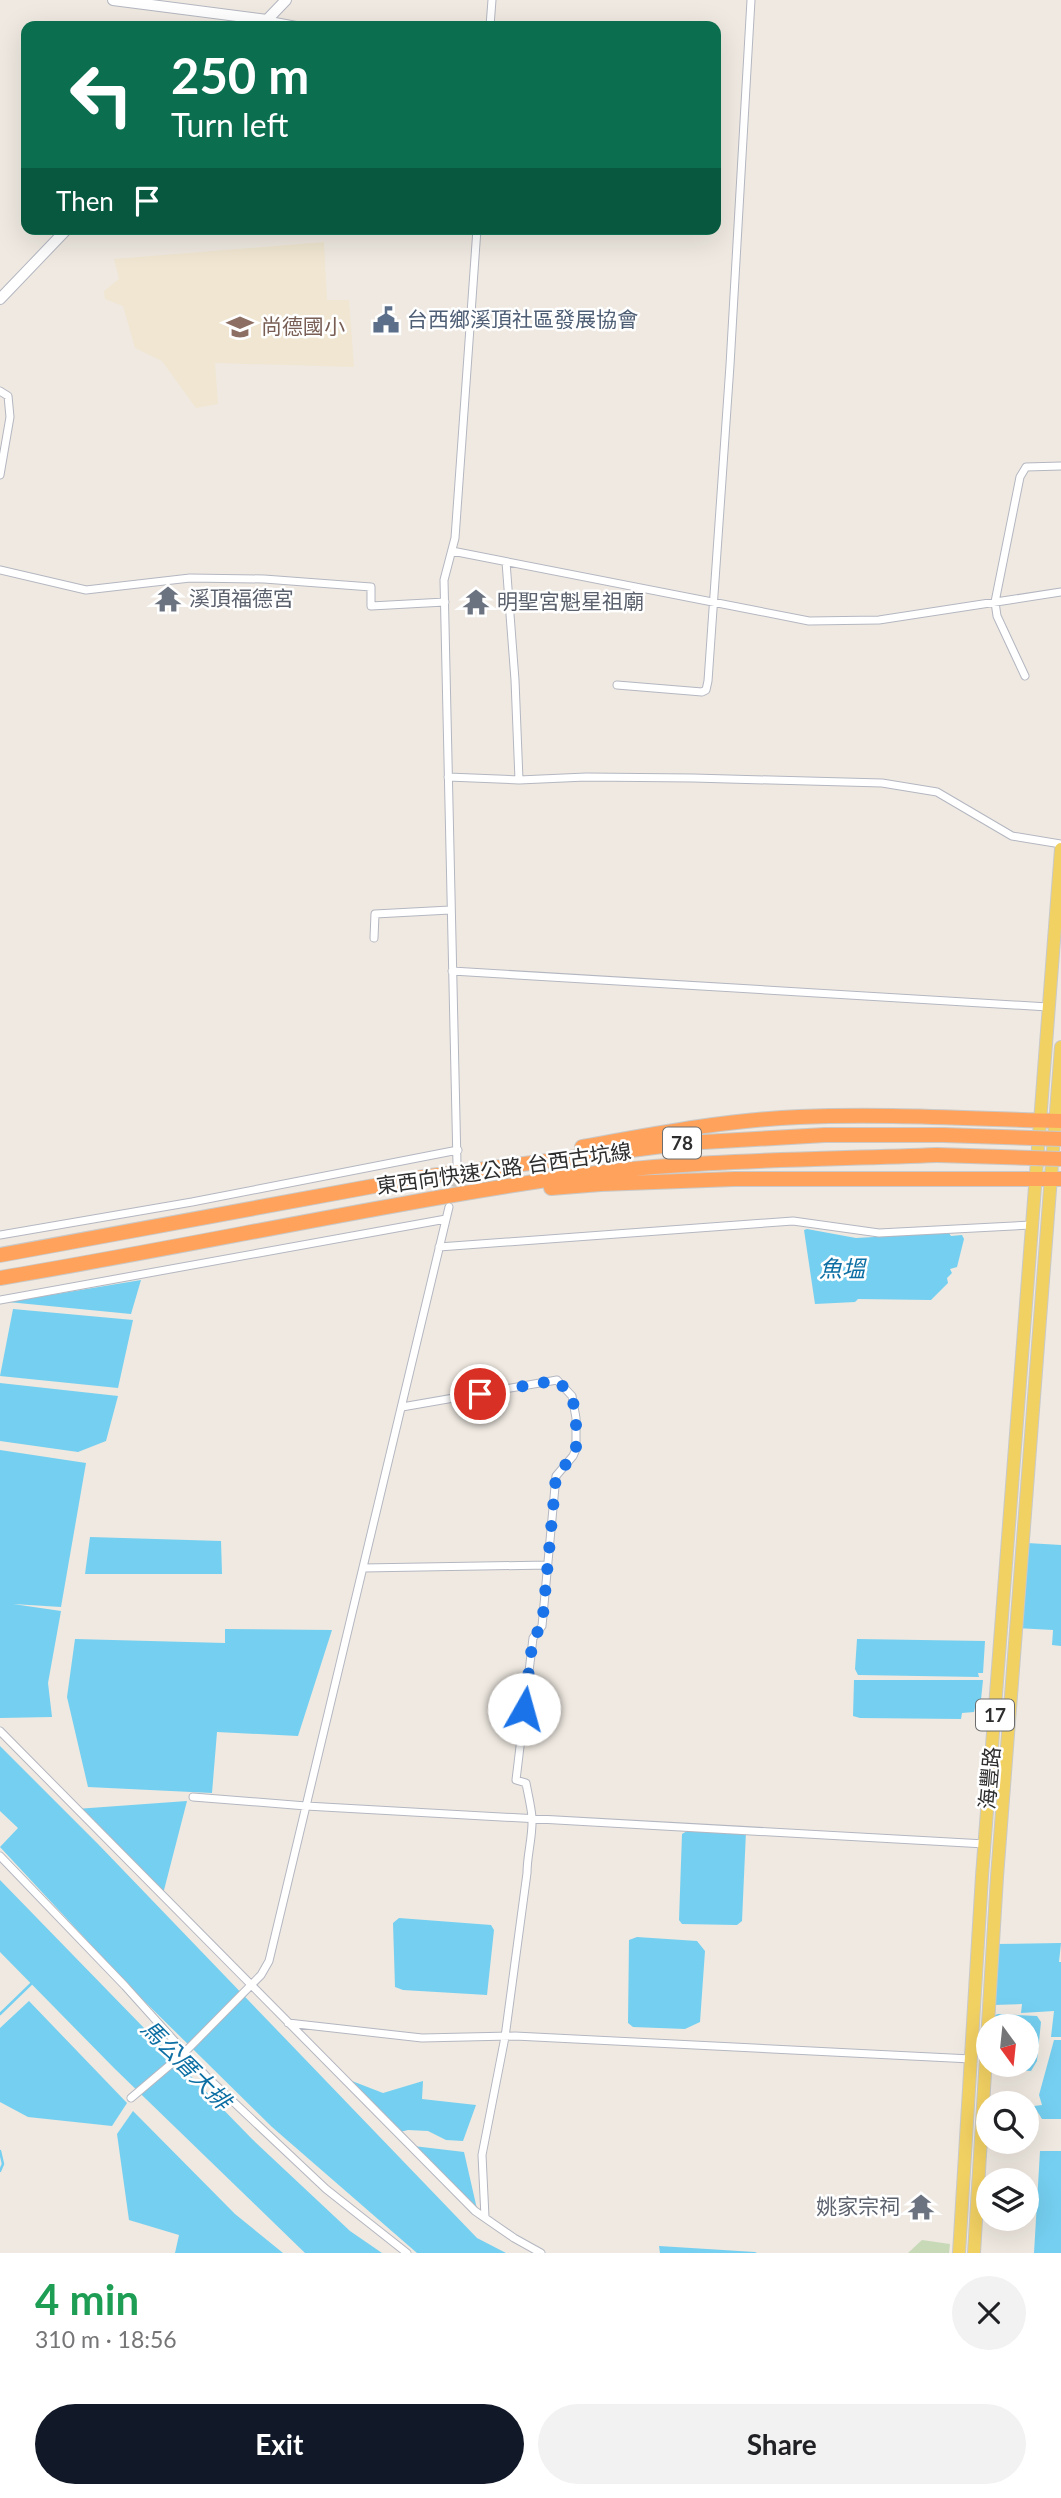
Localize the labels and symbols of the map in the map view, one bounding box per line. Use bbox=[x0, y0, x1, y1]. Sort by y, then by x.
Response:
public building icon: 台西鄉溪頂社區發展協會 bbox=[371, 305, 401, 335]
place label: 台西鄉溪頂社區發展協會 bbox=[407, 306, 638, 331]
school or university icon: 尚德國小 bbox=[225, 312, 255, 342]
place label: 尚德國小 bbox=[261, 313, 345, 338]
temple icon: 溪頂福德宮 bbox=[153, 584, 183, 614]
place label: 溪頂福德宮 bbox=[189, 585, 294, 610]
temple icon: 明聖宮魁星祖廟 bbox=[461, 587, 491, 617]
place label: 明聖宮魁星祖廟 bbox=[497, 588, 644, 613]
road number: 78 bbox=[663, 1128, 701, 1158]
street label: 東西向快速公路 台西古坑線 bbox=[375, 1137, 633, 1198]
water label: 魚塭 bbox=[819, 1254, 867, 1282]
pin bbox=[450, 1364, 510, 1424]
position arrow bbox=[487, 1672, 561, 1746]
road number: 17 bbox=[976, 1700, 1014, 1730]
street label: 海豐路 bbox=[973, 1745, 1004, 1810]
water label: 馬公厝大排 bbox=[136, 2014, 239, 2117]
north arrow bbox=[976, 2014, 1040, 2077]
temple icon: 姚家宗祠 bbox=[906, 2192, 936, 2222]
place label: 姚家宗祠 bbox=[816, 2193, 900, 2218]

